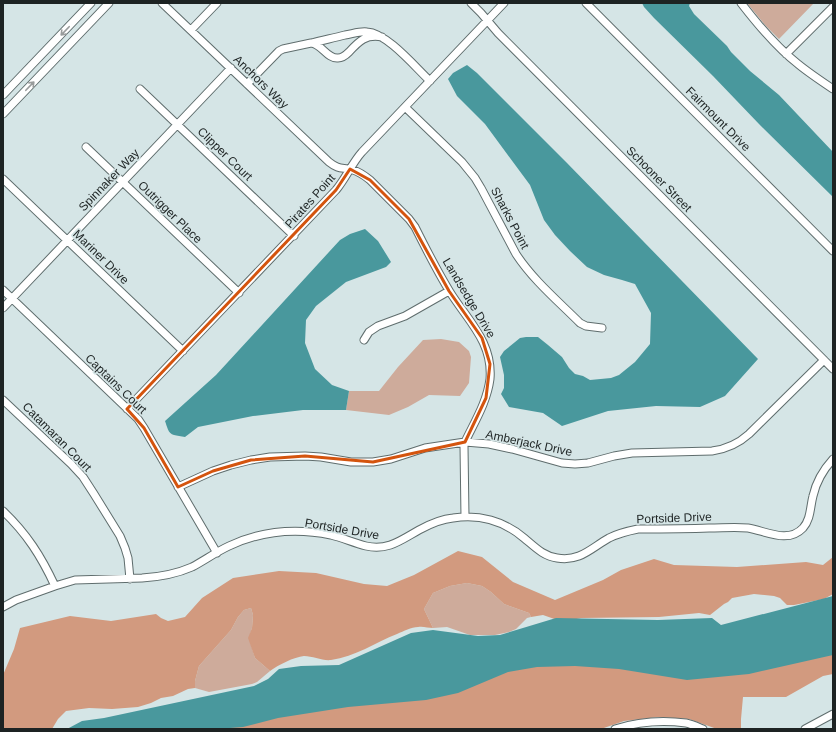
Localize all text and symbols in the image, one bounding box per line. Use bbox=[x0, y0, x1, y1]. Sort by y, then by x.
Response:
one-way arrow bbox=[60, 26, 69, 36]
street label: Anchors Way bbox=[231, 52, 291, 112]
one-way arrow bbox=[25, 81, 35, 91]
street label: Fairmount Drive bbox=[683, 84, 753, 154]
street label: Clipper Court bbox=[195, 124, 256, 184]
street label: Schooner Street bbox=[623, 143, 695, 215]
street label: Spinnaker Way bbox=[76, 146, 142, 214]
street label: Pirates Point bbox=[282, 171, 338, 231]
street label: Outrigger Place bbox=[135, 178, 205, 246]
street label: Sharks Point bbox=[488, 185, 532, 252]
street label: Mariner Drive bbox=[70, 227, 132, 287]
street label: Landsedge Drive bbox=[440, 256, 499, 341]
street label: Captains Court bbox=[82, 351, 150, 417]
street label: Catamaran Court bbox=[20, 400, 95, 475]
street label: Amberjack Drive bbox=[484, 427, 574, 459]
street label: Portside Drive bbox=[636, 510, 712, 526]
street label: Portside Drive bbox=[304, 516, 381, 542]

